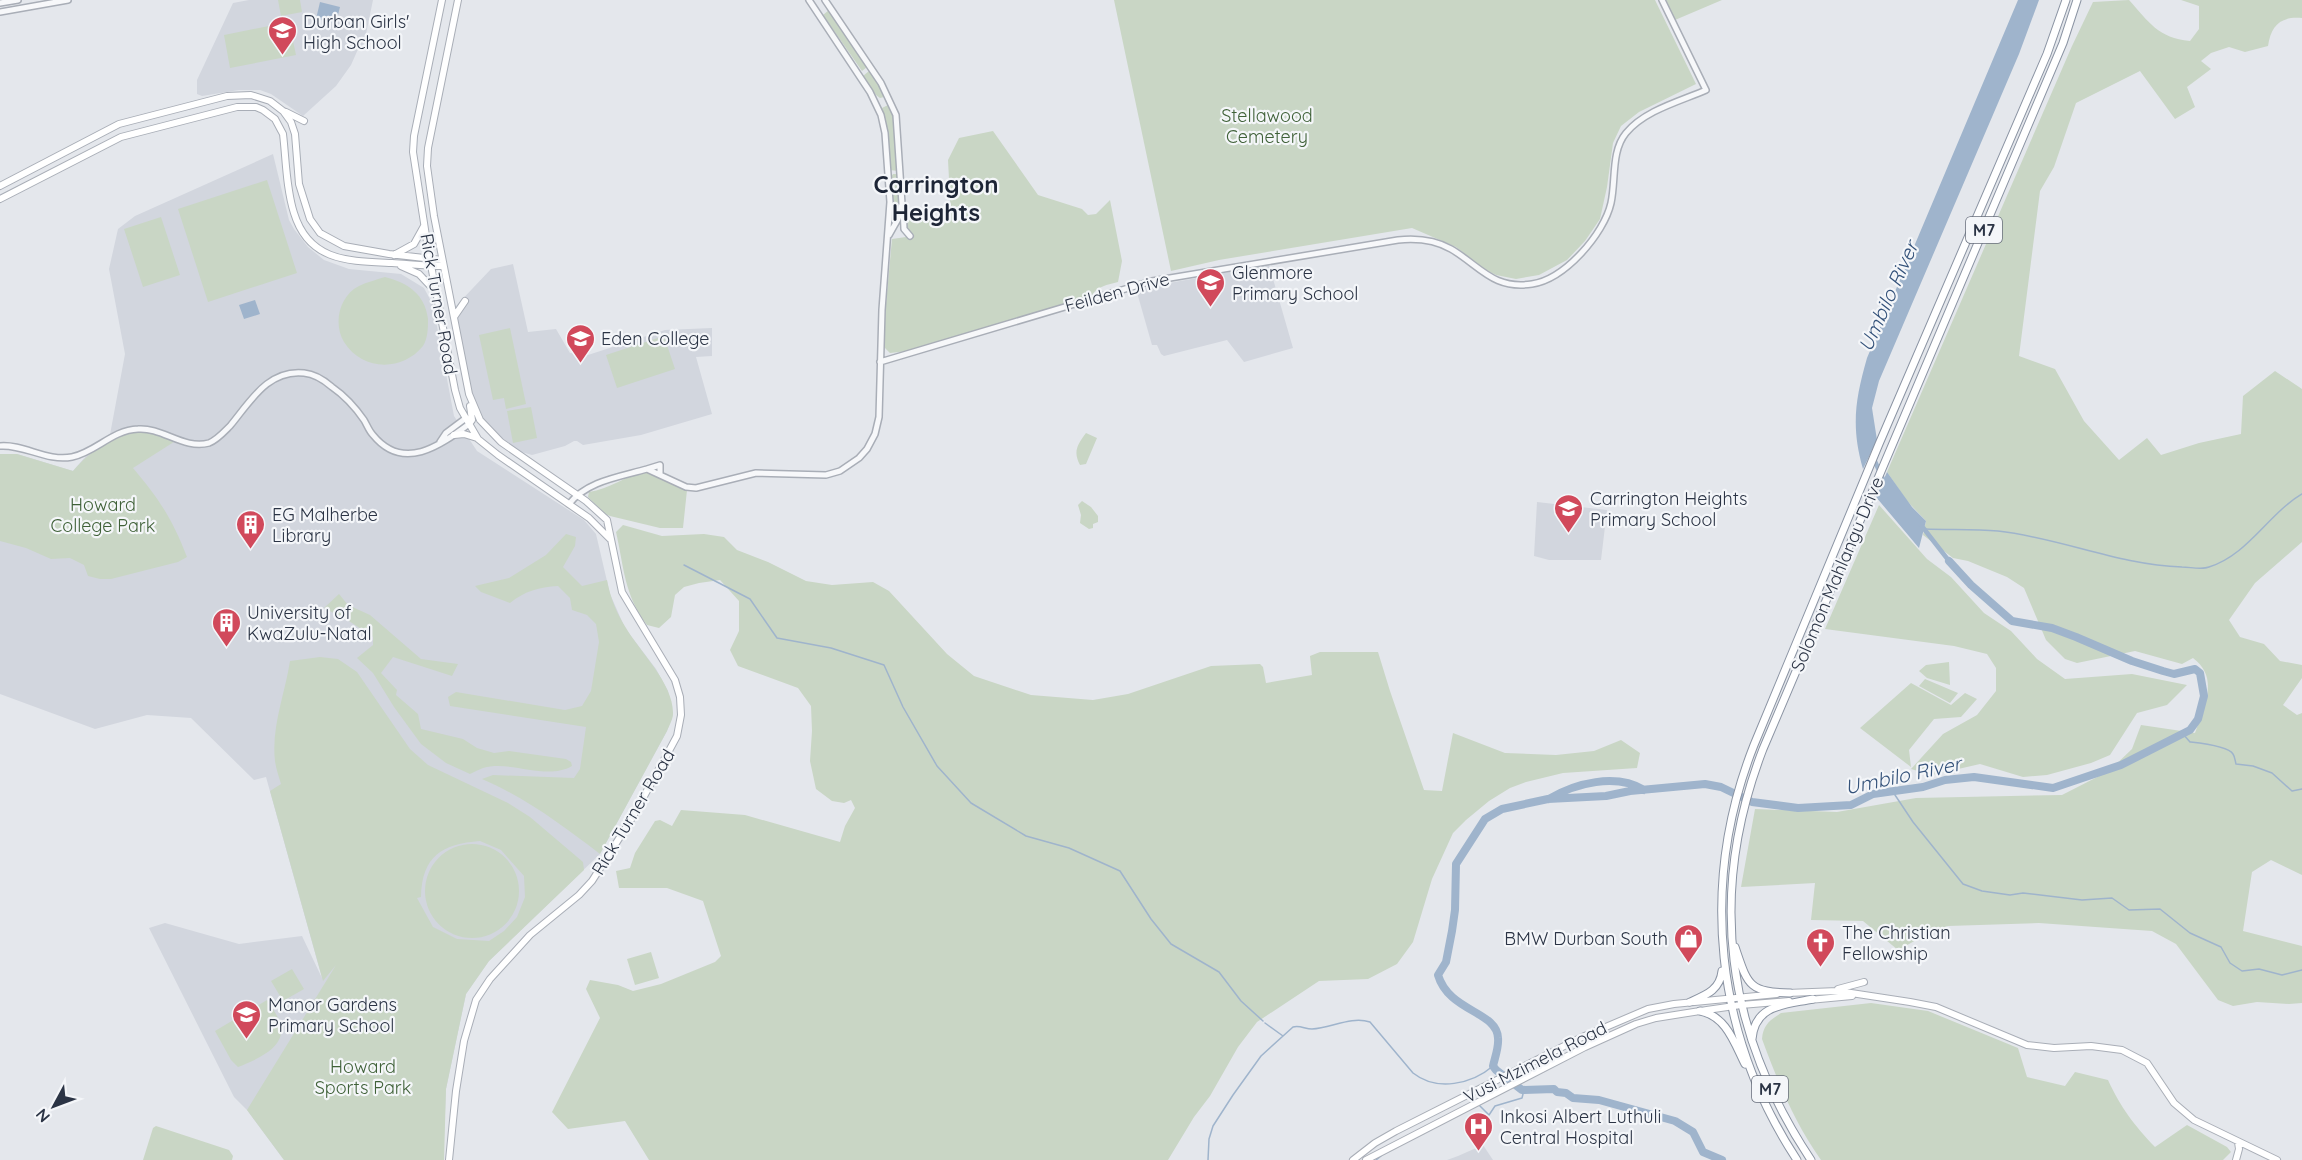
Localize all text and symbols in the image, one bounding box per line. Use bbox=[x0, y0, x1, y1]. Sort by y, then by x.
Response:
place label: Durban Girls' High School bbox=[303, 10, 410, 54]
school or university icon: Durban Girls' High School bbox=[266, 15, 298, 57]
park label: Stellawood Cemetery bbox=[1221, 104, 1313, 148]
district label: Carrington Heights bbox=[873, 169, 999, 227]
road number: M7 bbox=[1966, 217, 2002, 243]
street label: Rick Turner Road bbox=[415, 232, 463, 376]
water label: Umbilo River bbox=[1853, 235, 1924, 355]
place label: Glenmore Primary School bbox=[1232, 261, 1358, 305]
school or university icon: Glenmore Primary School bbox=[1195, 266, 1227, 308]
street label: Feilden Drive bbox=[1062, 267, 1172, 317]
school or university icon: Eden College bbox=[564, 322, 596, 364]
place label: Eden College bbox=[601, 327, 709, 350]
street label: Solomon Mahlangu Drive bbox=[1785, 473, 1889, 675]
place label: Carrington Heights Primary School bbox=[1590, 487, 1748, 531]
school or university icon: Carrington Heights Primary School bbox=[1553, 492, 1585, 534]
park label: Howard College Park bbox=[51, 493, 155, 537]
place label: EG Malherbe Library bbox=[272, 503, 378, 547]
building icon: EG Malherbe Library bbox=[235, 508, 267, 550]
place label: University of KwaZulu-Natal bbox=[247, 601, 372, 645]
building icon: University of KwaZulu-Natal bbox=[210, 606, 242, 648]
street label: Rick Turner Road bbox=[586, 745, 680, 879]
water label: Umbilo River bbox=[1843, 750, 1966, 799]
place label: The Christian Fellowship bbox=[1842, 921, 1951, 965]
shop icon: BMW Durban South bbox=[1673, 922, 1705, 964]
church icon: The Christian Fellowship bbox=[1805, 926, 1837, 968]
place label: BMW Durban South bbox=[1504, 927, 1668, 950]
place label: Manor Gardens Primary School bbox=[268, 993, 397, 1037]
school or university icon: Manor Gardens Primary School bbox=[231, 998, 263, 1040]
street label: Vusi Mzimela Road bbox=[1459, 1016, 1611, 1108]
park label: Howard Sports Park bbox=[315, 1055, 411, 1099]
north arrow bbox=[24, 1076, 84, 1136]
road number: M7 bbox=[1752, 1076, 1788, 1102]
text: N bbox=[31, 1105, 54, 1127]
place label: Inkosi Albert Luthuli Central Hospital bbox=[1500, 1105, 1661, 1149]
hospital icon: Inkosi Albert Luthuli Central Hospital bbox=[1463, 1110, 1495, 1152]

